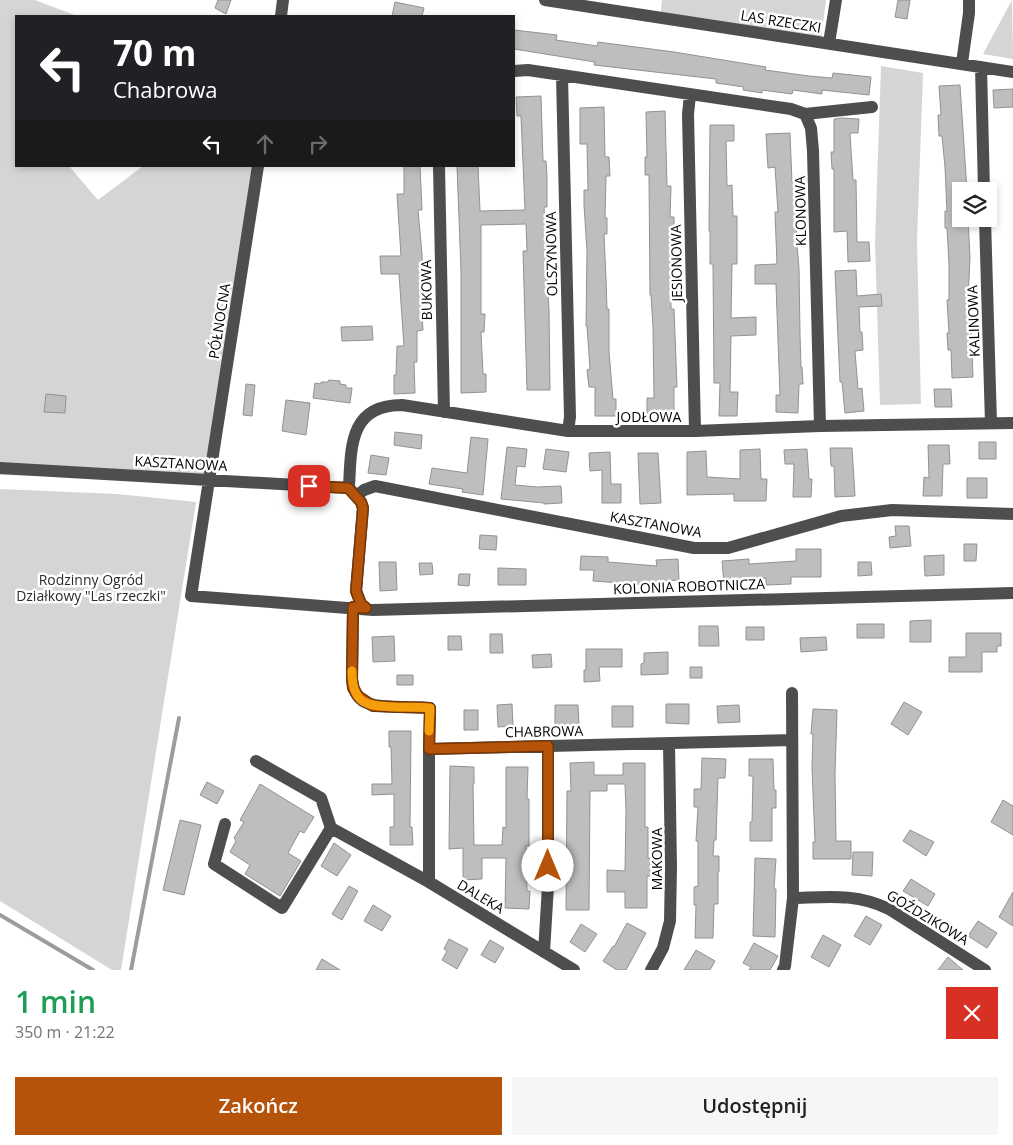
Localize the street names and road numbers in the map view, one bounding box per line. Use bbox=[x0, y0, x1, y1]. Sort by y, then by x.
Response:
street label: LAS RZECZKI bbox=[739, 5, 823, 37]
street label: KLONOWA bbox=[790, 176, 810, 246]
street label: OLSZYNOWA bbox=[541, 211, 561, 297]
street label: JESIONOWA bbox=[666, 224, 686, 304]
street label: BUKOWA bbox=[416, 259, 436, 320]
street label: PÓŁNOCNA bbox=[204, 282, 234, 360]
street label: KALINOWA bbox=[962, 285, 984, 357]
street label: JODŁOWA bbox=[615, 407, 682, 426]
street label: KASZTANOWA bbox=[134, 451, 228, 475]
street label: KASZTANOWA bbox=[609, 507, 704, 541]
street label: KOLONIA ROBOTNICZA bbox=[613, 574, 765, 598]
street label: CHABROWA bbox=[505, 721, 583, 741]
street label: MAKOWA bbox=[647, 828, 666, 890]
street label: DALEKA bbox=[454, 875, 508, 917]
street label: GOŹDZIKOWA bbox=[884, 885, 973, 949]

